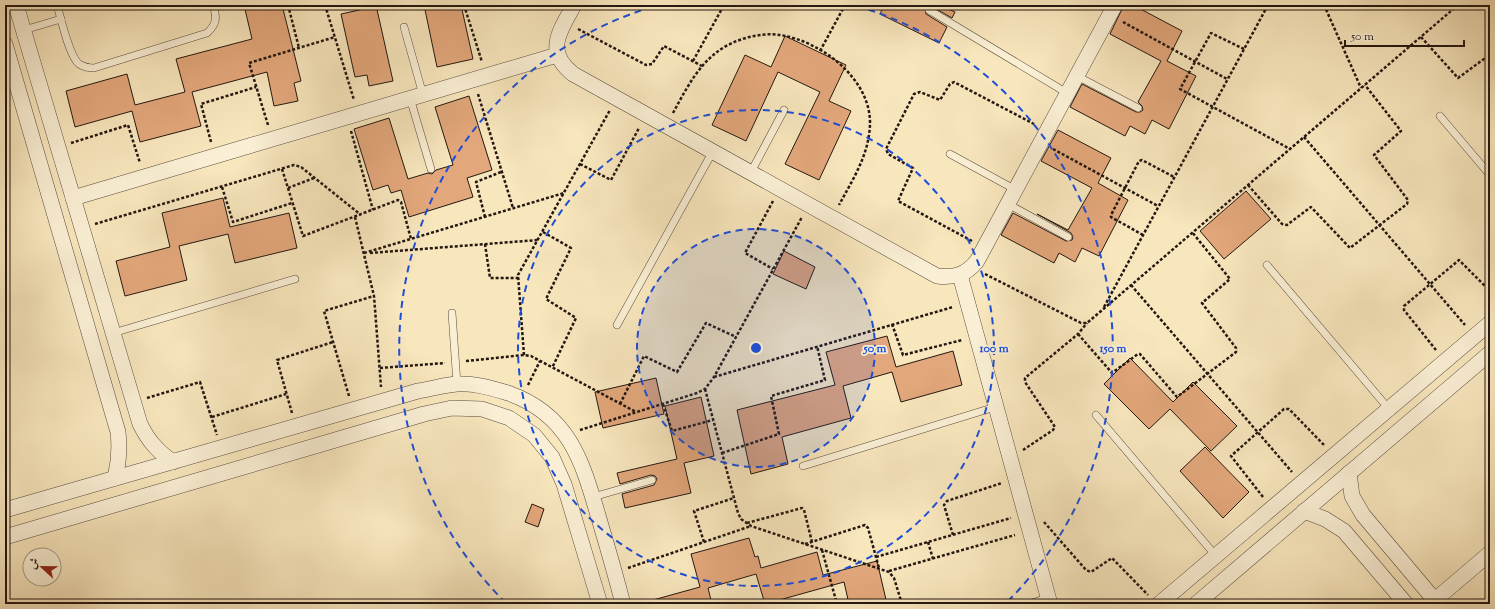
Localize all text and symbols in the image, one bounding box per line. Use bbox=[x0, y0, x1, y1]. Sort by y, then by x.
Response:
scale bar bbox=[1345, 22, 1464, 48]
text: 50 m bbox=[1350, 28, 1374, 46]
text: 50 m bbox=[863, 340, 887, 358]
text: 100 m bbox=[978, 340, 1009, 358]
text: 150 m bbox=[1098, 340, 1127, 358]
centre of rings bbox=[749, 341, 763, 355]
north arrow bbox=[22, 547, 62, 587]
text: ش bbox=[24, 555, 43, 572]

